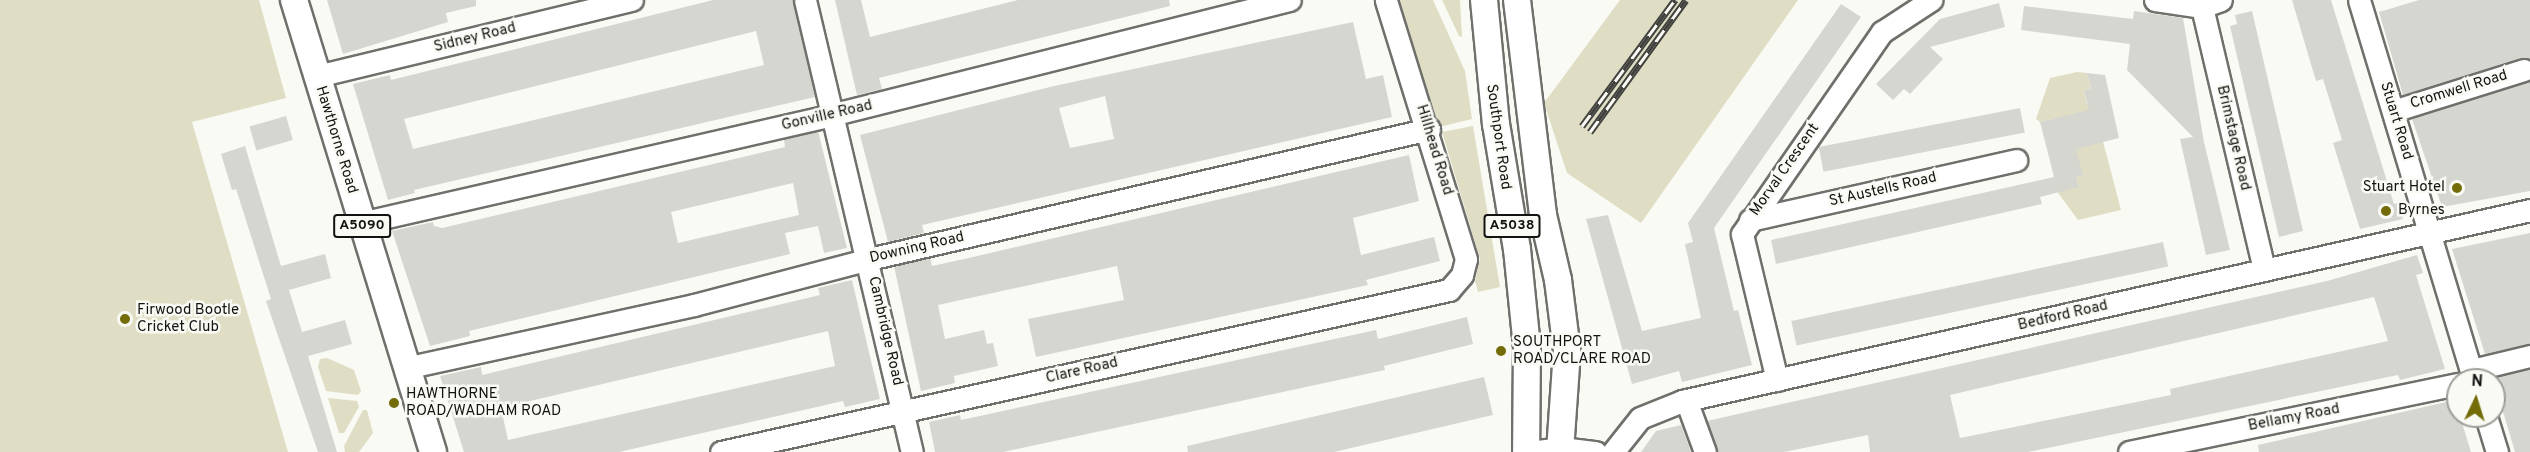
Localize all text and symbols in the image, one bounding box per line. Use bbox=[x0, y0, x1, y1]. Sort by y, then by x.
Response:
street label: Sidney Road bbox=[432, 19, 518, 57]
street label: Cromwell Road bbox=[2408, 67, 2510, 113]
street label: Stuart Road bbox=[2376, 80, 2416, 162]
street label: Southport Road bbox=[1482, 83, 1514, 191]
street label: Hawthorne Road bbox=[311, 84, 361, 196]
street label: Brimstage Road bbox=[2212, 84, 2254, 192]
street label: Gonville Road bbox=[780, 97, 874, 135]
street label: Hillhead Road bbox=[1412, 103, 1456, 197]
street label: Morval Crescent bbox=[1746, 120, 1824, 220]
street label: St Austells Road bbox=[1827, 169, 1939, 211]
place label: Stuart Hotel bbox=[2363, 179, 2445, 197]
marker: Stuart Hotel bbox=[2450, 181, 2464, 195]
place label: Byrnes bbox=[2398, 202, 2445, 220]
marker: Byrnes bbox=[2379, 204, 2393, 218]
road number: A5090 bbox=[332, 215, 392, 237]
road number: A5038 bbox=[1484, 215, 1540, 237]
street label: Downing Road bbox=[868, 228, 966, 268]
street label: Cambridge Road bbox=[864, 275, 906, 387]
street label: Bedford Road bbox=[2016, 297, 2110, 335]
place label: Firwood Bootle Cricket Club bbox=[137, 301, 239, 336]
marker: Firwood Bootle Cricket Club bbox=[118, 312, 132, 326]
place label: SOUTHPORT ROAD/CLARE ROAD bbox=[1513, 333, 1651, 368]
marker: SOUTHPORT ROAD/CLARE ROAD bbox=[1494, 344, 1508, 358]
street label: Clare Road bbox=[1044, 354, 1120, 388]
north arrow bbox=[2446, 368, 2506, 428]
text: N bbox=[2471, 372, 2484, 392]
place label: HAWTHORNE ROAD/WADHAM ROAD bbox=[406, 385, 561, 420]
marker: HAWTHORNE ROAD/WADHAM ROAD bbox=[387, 396, 401, 410]
street label: Bellamy Road bbox=[2247, 400, 2341, 436]

